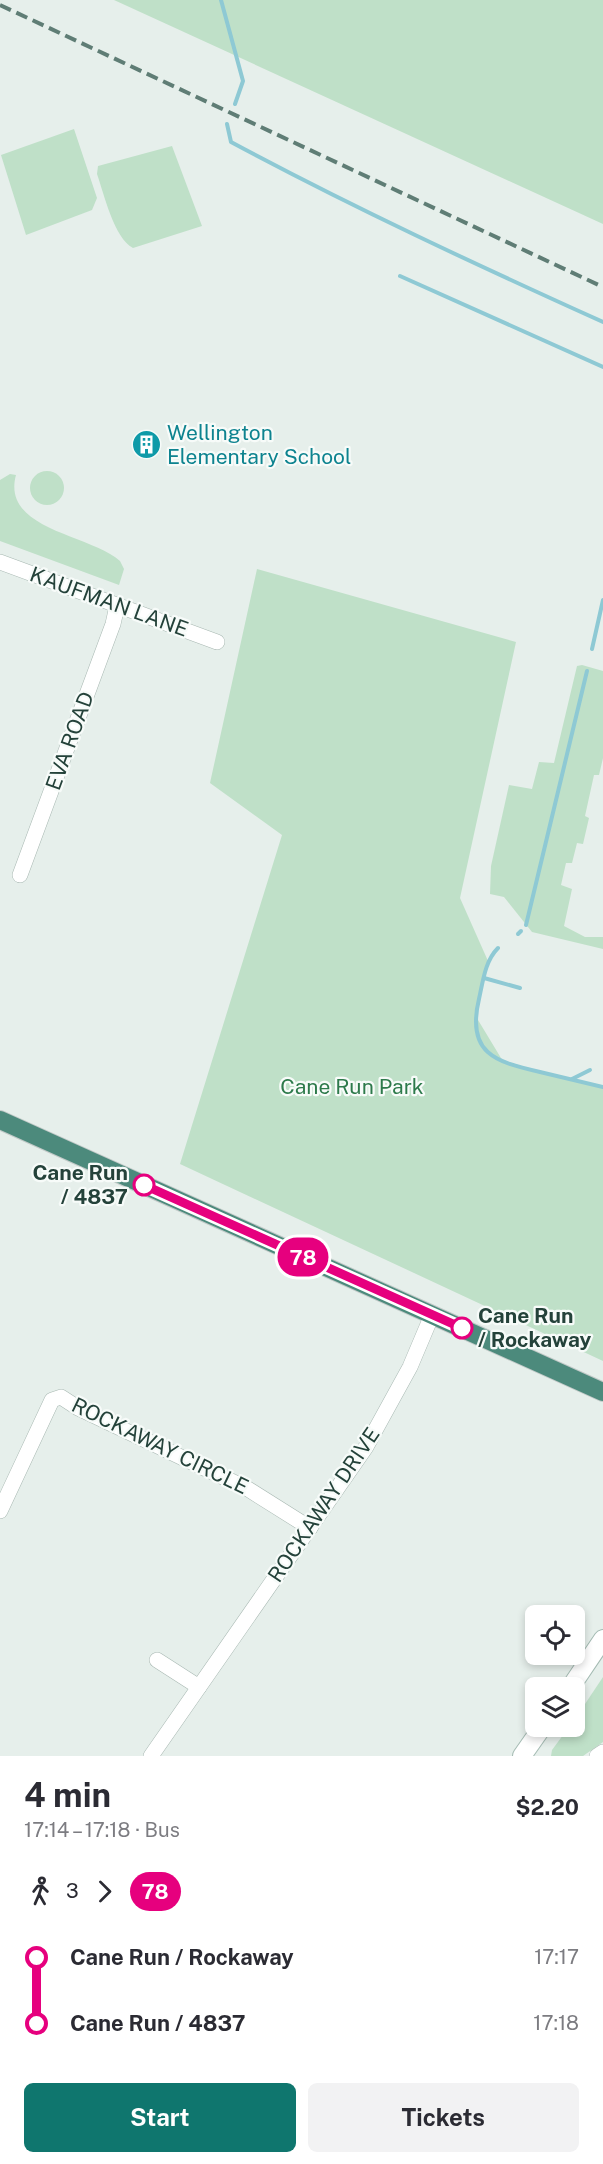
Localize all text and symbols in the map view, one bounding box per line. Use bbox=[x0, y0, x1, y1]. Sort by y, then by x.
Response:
place label: Wellington Elementary School bbox=[167, 420, 351, 469]
building icon: Wellington Elementary School bbox=[130, 429, 162, 461]
street label: KAUFMAN LANE bbox=[27, 561, 192, 642]
street label: EVA ROAD bbox=[40, 688, 99, 793]
park label: Cane Run Park bbox=[280, 1074, 424, 1099]
place label: Cane Run / 4837 bbox=[33, 1160, 128, 1209]
marker: Cane Run / 4837 bbox=[133, 1174, 155, 1196]
line badge: 78 bbox=[276, 1238, 330, 1276]
text: 78 bbox=[289, 1245, 317, 1270]
place label: Cane Run / Rockaway bbox=[478, 1303, 591, 1352]
marker: Cane Run / Rockaway bbox=[451, 1317, 473, 1339]
street label: ROCKAWAY CIRCLE bbox=[68, 1392, 253, 1499]
street label: ROCKAWAY DRIVE bbox=[263, 1423, 385, 1587]
map controls bbox=[525, 1605, 585, 1737]
button: locate bbox=[525, 1605, 585, 1665]
button: layers bbox=[525, 1677, 585, 1737]
text: 4 min bbox=[24, 1776, 111, 1814]
text: $2.20 bbox=[516, 1794, 579, 1820]
text: 17:14 – 17:18 · Bus bbox=[24, 1818, 180, 1842]
icon: walk bbox=[24, 1875, 57, 1908]
icon: forward bbox=[88, 1875, 121, 1908]
text: 3 bbox=[66, 1879, 79, 1903]
text: 78 bbox=[142, 1879, 169, 1904]
text: Cane Run / Rockaway bbox=[70, 1944, 294, 1970]
text: 17:17 bbox=[534, 1945, 579, 1969]
text: Cane Run / 4837 bbox=[70, 2010, 245, 2036]
text: 17:18 bbox=[533, 2011, 579, 2035]
button: Start bbox=[24, 2083, 296, 2152]
button: Tickets bbox=[308, 2083, 579, 2152]

